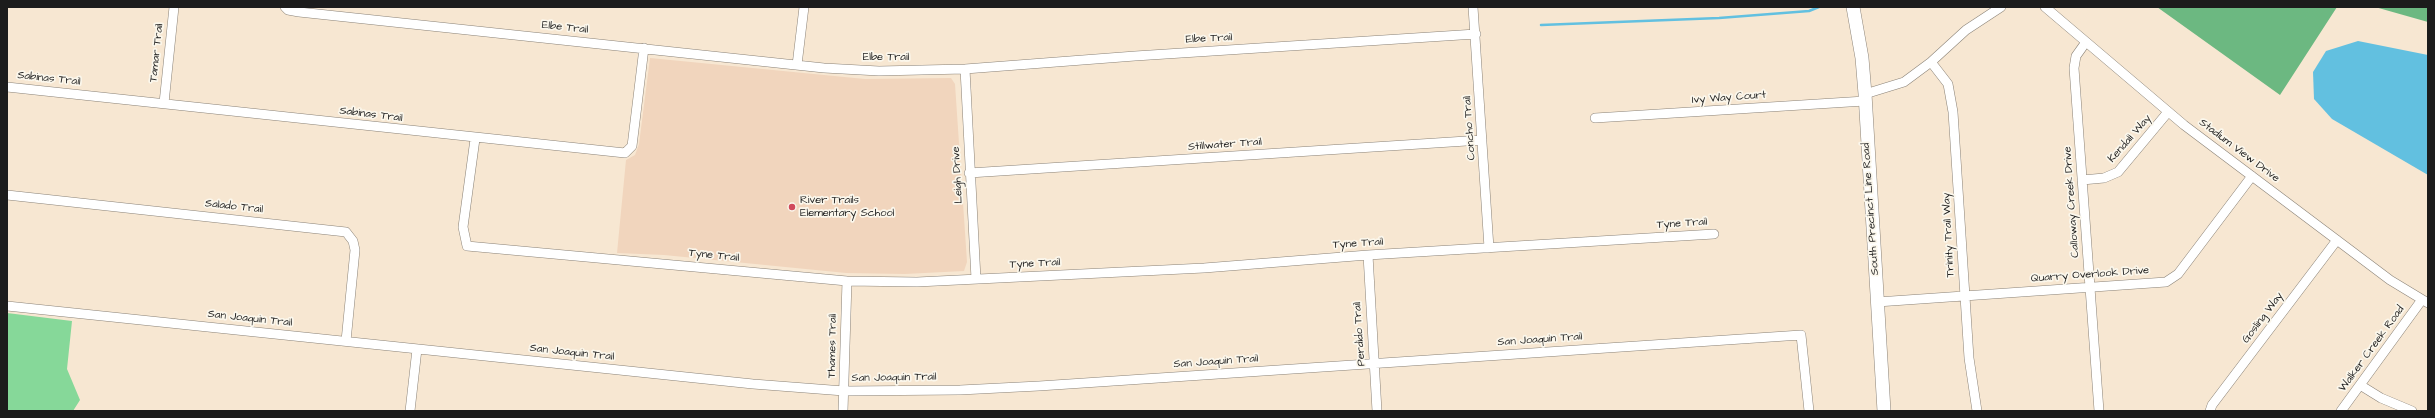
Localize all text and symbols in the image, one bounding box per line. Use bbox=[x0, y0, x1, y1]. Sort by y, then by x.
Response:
street label: Elbe Trail bbox=[541, 19, 589, 37]
street label: Tamar Trail bbox=[147, 23, 167, 83]
street label: Elbe Trail bbox=[1185, 31, 1233, 47]
street label: Elbe Trail bbox=[863, 51, 909, 65]
street label: Sabinas Trail bbox=[17, 69, 81, 89]
street label: Ivy Way Court bbox=[1691, 89, 1767, 107]
street label: Concho Trail bbox=[1461, 95, 1479, 161]
street label: Sabinas Trail bbox=[339, 105, 403, 125]
street label: Kendall Way bbox=[2106, 112, 2154, 166]
street label: Stadium View Drive bbox=[2196, 116, 2282, 186]
street label: Stillwater Trail bbox=[1188, 136, 1262, 154]
street label: South Precinct Line Road bbox=[1860, 142, 1882, 276]
street label: Leigh Drive bbox=[950, 146, 966, 204]
street label: Calloway Creek Drive bbox=[2062, 146, 2082, 258]
street label: Trinity Trail Way bbox=[1940, 192, 1958, 278]
place label: River Trails Elementary School bbox=[800, 194, 894, 220]
street label: Salado Trail bbox=[204, 197, 264, 217]
marker: River Trails Elementary School bbox=[787, 202, 797, 212]
street label: Tyne Trail bbox=[1656, 216, 1708, 232]
street label: Tyne Trail bbox=[1332, 236, 1384, 252]
street label: Tyne Trail bbox=[688, 247, 740, 265]
street label: Tyne Trail bbox=[1009, 256, 1061, 272]
street label: Quarry Overlook Drive bbox=[2030, 264, 2150, 286]
street label: Gosling Way bbox=[2240, 290, 2286, 346]
street label: Perdido Trail bbox=[1351, 301, 1369, 367]
street label: Walker Creek Road bbox=[2336, 303, 2408, 395]
street label: San Joaquin Trail bbox=[207, 308, 293, 330]
street label: Thames Trail bbox=[826, 314, 840, 378]
street label: San Joaquin Trail bbox=[1497, 330, 1583, 350]
street label: San Joaquin Trail bbox=[529, 342, 615, 364]
street label: San Joaquin Trail bbox=[1173, 352, 1259, 372]
street label: San Joaquin Trail bbox=[851, 371, 937, 385]

